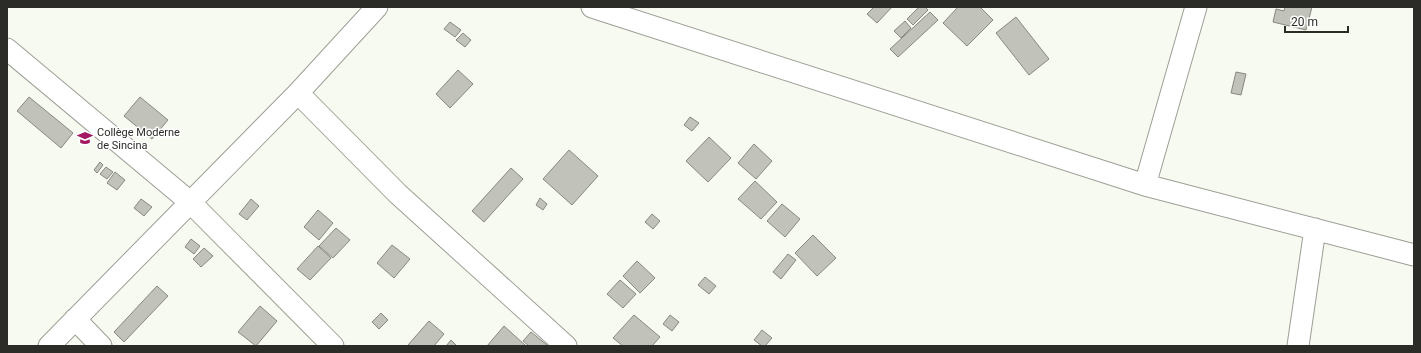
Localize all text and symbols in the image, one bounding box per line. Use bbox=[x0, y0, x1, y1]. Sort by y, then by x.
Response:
scale bar bbox=[1285, 8, 1348, 34]
text: 20 m bbox=[1291, 15, 1318, 29]
place label: Collège Moderne de Sincina bbox=[97, 126, 180, 152]
school or university icon: Collège Moderne de Sincina bbox=[76, 129, 94, 147]

